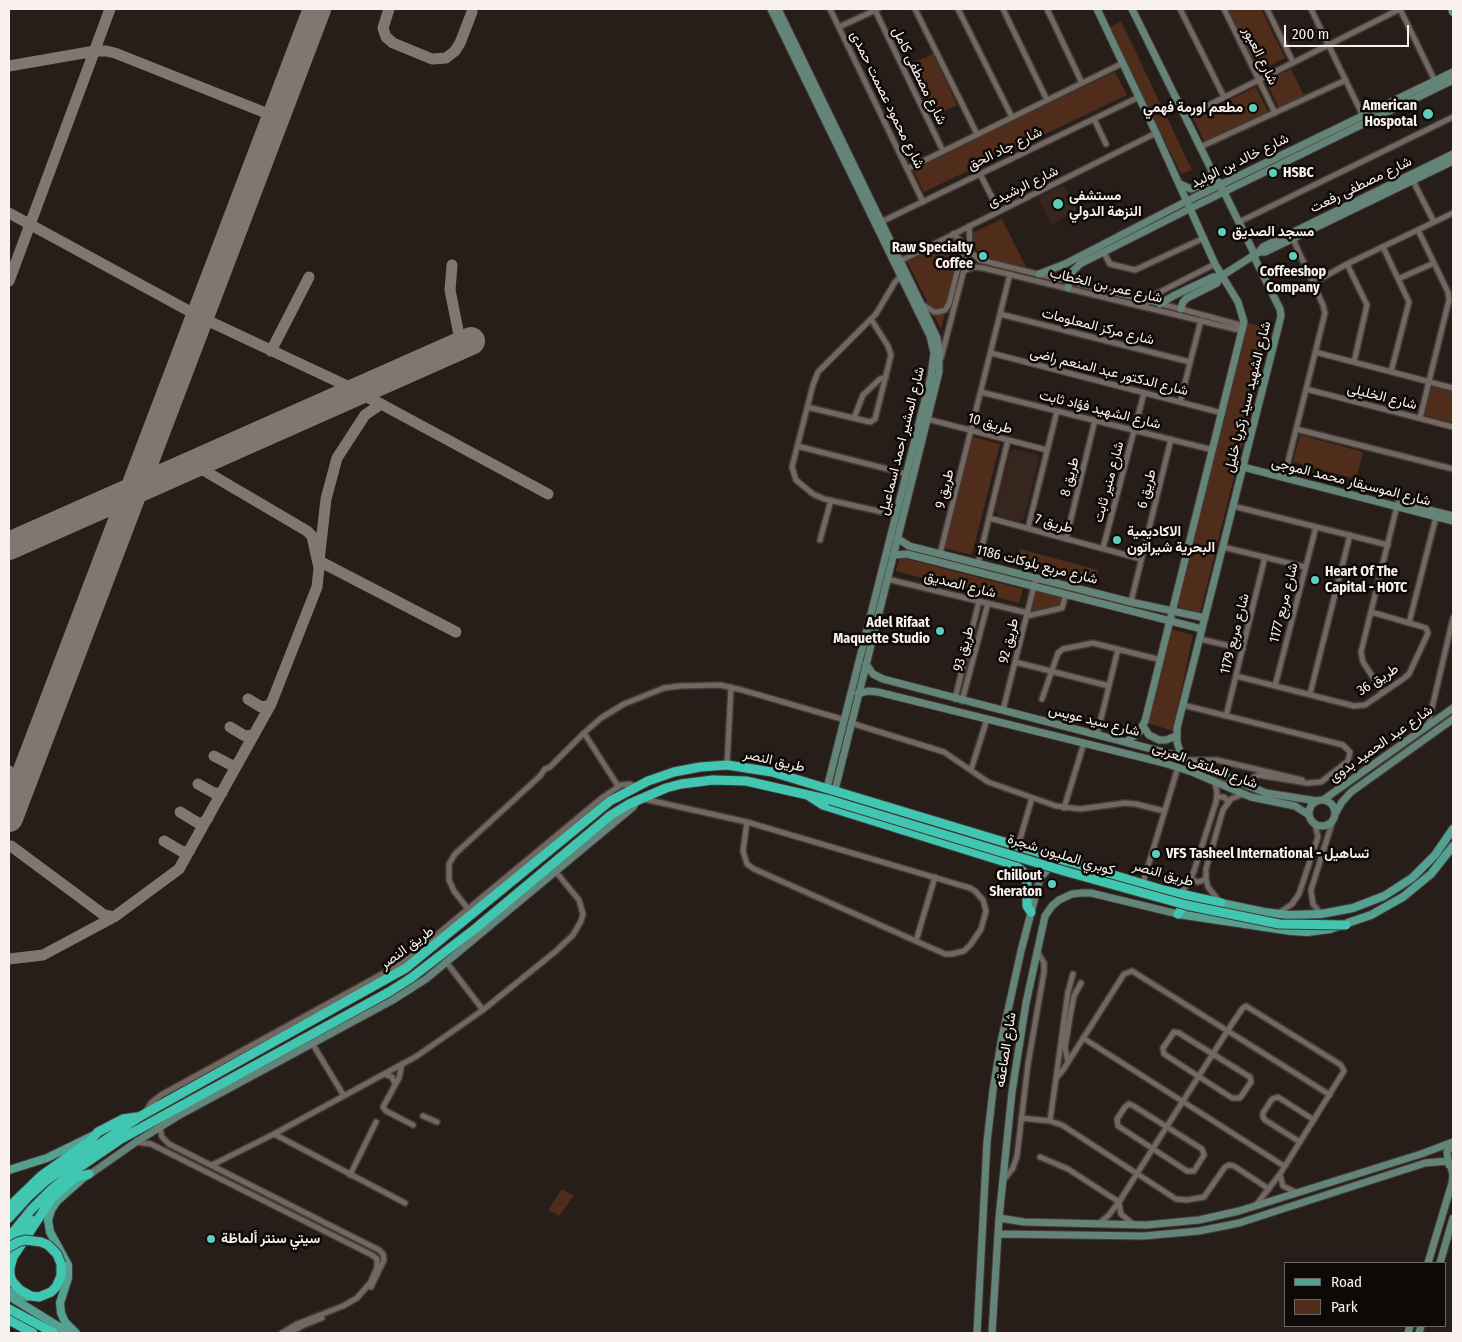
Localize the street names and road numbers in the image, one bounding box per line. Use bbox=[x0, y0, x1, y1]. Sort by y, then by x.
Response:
street label: شارع مصطفى كامل bbox=[888, 24, 950, 128]
street label: شارع العبور bbox=[1239, 24, 1281, 88]
street label: شارع محمود عصمت حمدى bbox=[846, 28, 928, 172]
street label: شارع جاد الحق bbox=[965, 124, 1045, 174]
street label: شارع خالد بن الوليد bbox=[1188, 130, 1292, 192]
street label: شارع مصطفى رفعت bbox=[1307, 153, 1415, 217]
street label: شارع الرشيدى bbox=[985, 163, 1061, 211]
street label: شارع عمر بن الخطاب bbox=[1048, 265, 1164, 307]
street label: شارع مركز المعلومات bbox=[1040, 305, 1156, 349]
street label: شارع الشهيد سيد زكريا خليل bbox=[1221, 320, 1275, 474]
street label: شارع الدكتور عبد المنعم راضى bbox=[1028, 344, 1190, 400]
street label: شارع المشير احمد اسماعيل bbox=[875, 365, 929, 517]
street label: شارع الخليلى bbox=[1345, 380, 1419, 414]
street label: شارع الشهيد فؤاد ثابت bbox=[1038, 387, 1162, 433]
street label: طريق 10 bbox=[966, 410, 1014, 438]
street label: شارع منير ثابت bbox=[1090, 440, 1128, 524]
street label: شارع الموسيقار محمد الموجى bbox=[1270, 454, 1432, 510]
street label: طريق 8 bbox=[1057, 456, 1083, 498]
street label: طريق 9 bbox=[932, 468, 958, 510]
street label: طريق 6 bbox=[1134, 468, 1160, 510]
street label: طريق 7 bbox=[1033, 511, 1075, 537]
street label: شارع مربع بلوكات 1186 bbox=[974, 542, 1100, 588]
street label: شارع مربع 1177 bbox=[1266, 561, 1302, 645]
street label: شارع الصديق bbox=[922, 568, 998, 602]
street label: شارع مربع 1179 bbox=[1217, 592, 1253, 676]
street label: طريق 92 bbox=[995, 617, 1023, 665]
street label: طريق 93 bbox=[950, 625, 978, 673]
street label: طريق 36 bbox=[1354, 660, 1402, 700]
street label: شارع سيد عويس bbox=[1047, 702, 1141, 740]
street label: شارع عبد الحميد بدوى bbox=[1326, 702, 1436, 786]
street label: شارع الملتقى العربى bbox=[1150, 739, 1260, 793]
street label: طريق النصر bbox=[742, 746, 806, 776]
street label: كوبري المليون شجرة bbox=[1005, 831, 1117, 879]
street label: طريق النصر bbox=[1131, 857, 1195, 891]
street label: طريق النصر bbox=[377, 923, 437, 973]
street label: شارع الصاعقه bbox=[992, 1011, 1020, 1089]

